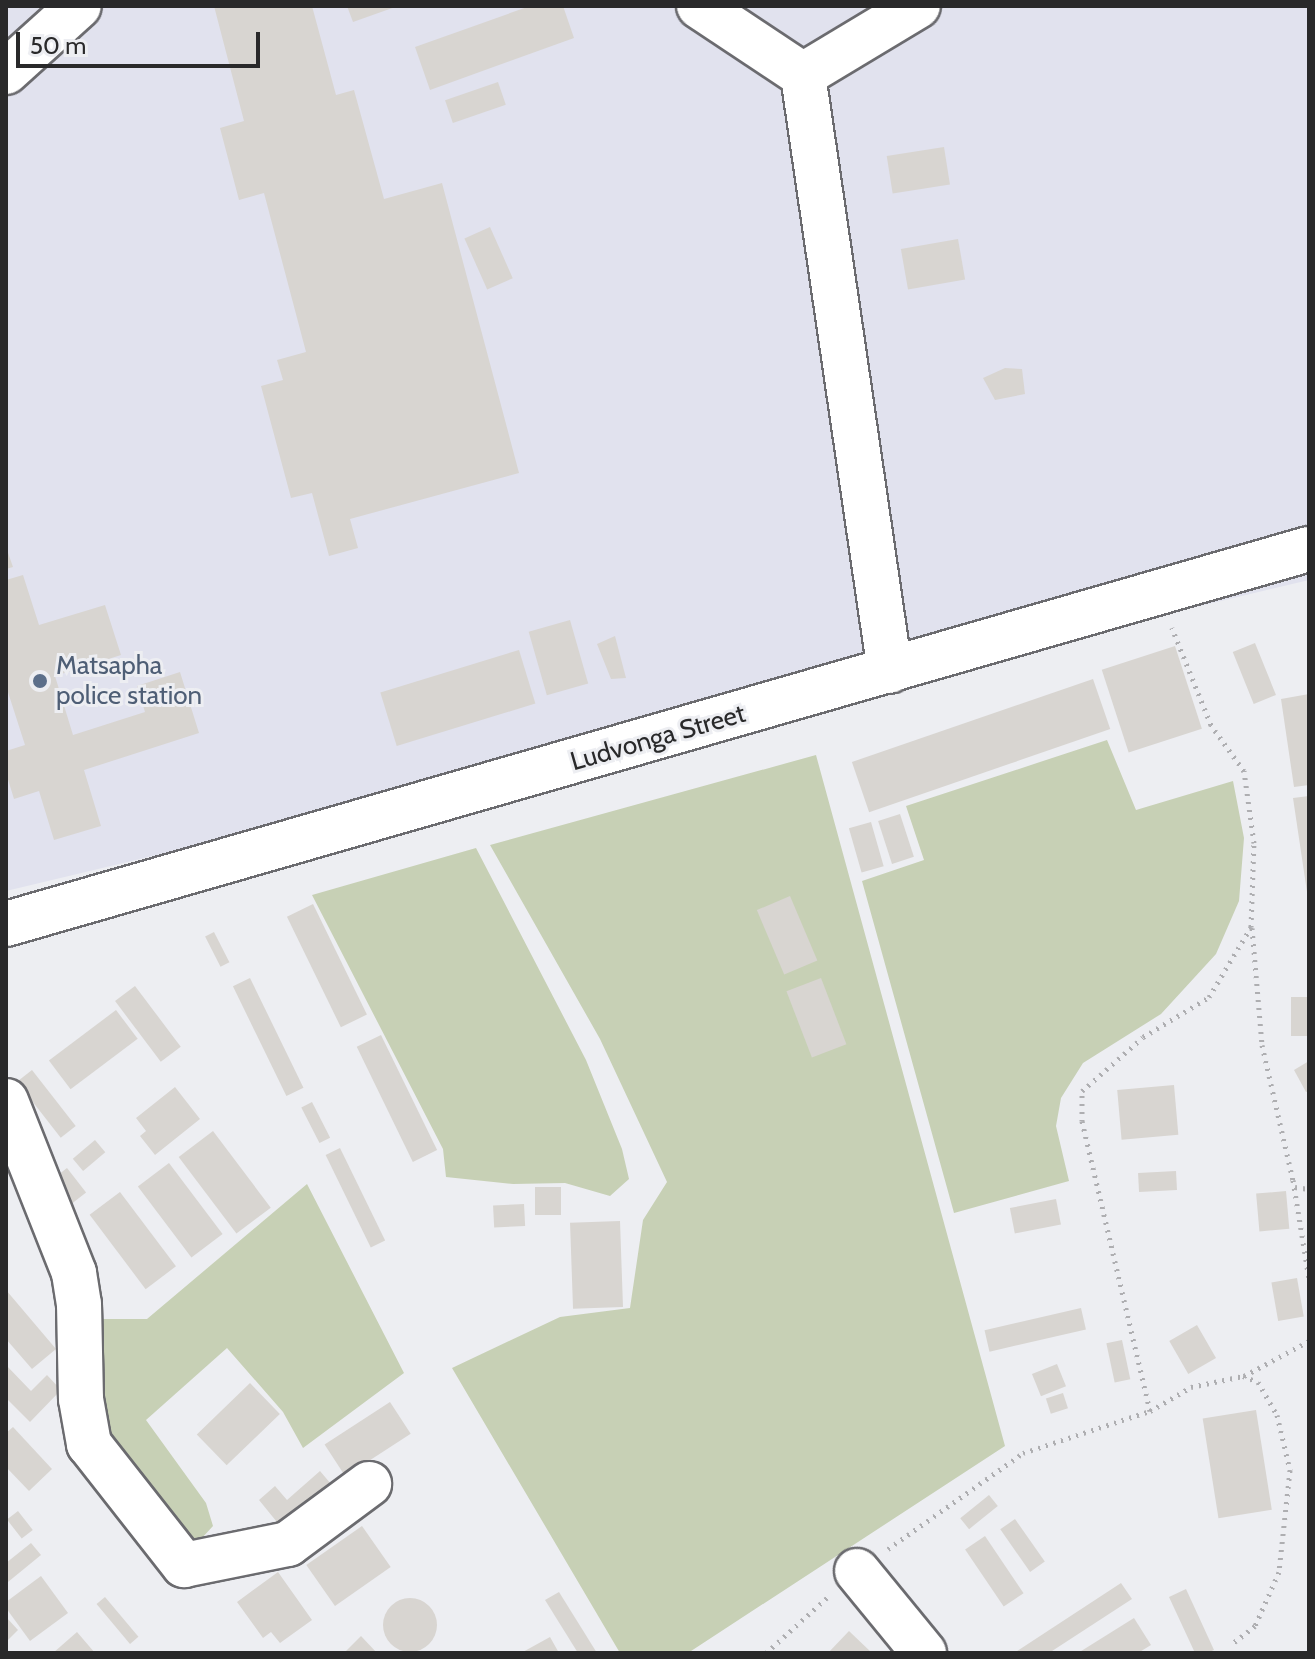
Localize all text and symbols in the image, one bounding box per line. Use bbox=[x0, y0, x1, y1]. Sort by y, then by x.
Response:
scale bar bbox=[20, 16, 264, 66]
text: 50 m bbox=[30, 31, 86, 60]
place label: Matsapha police station bbox=[56, 650, 202, 712]
marker: Matsapha police station bbox=[31, 672, 49, 690]
street label: Ludvonga Street bbox=[567, 698, 749, 778]

